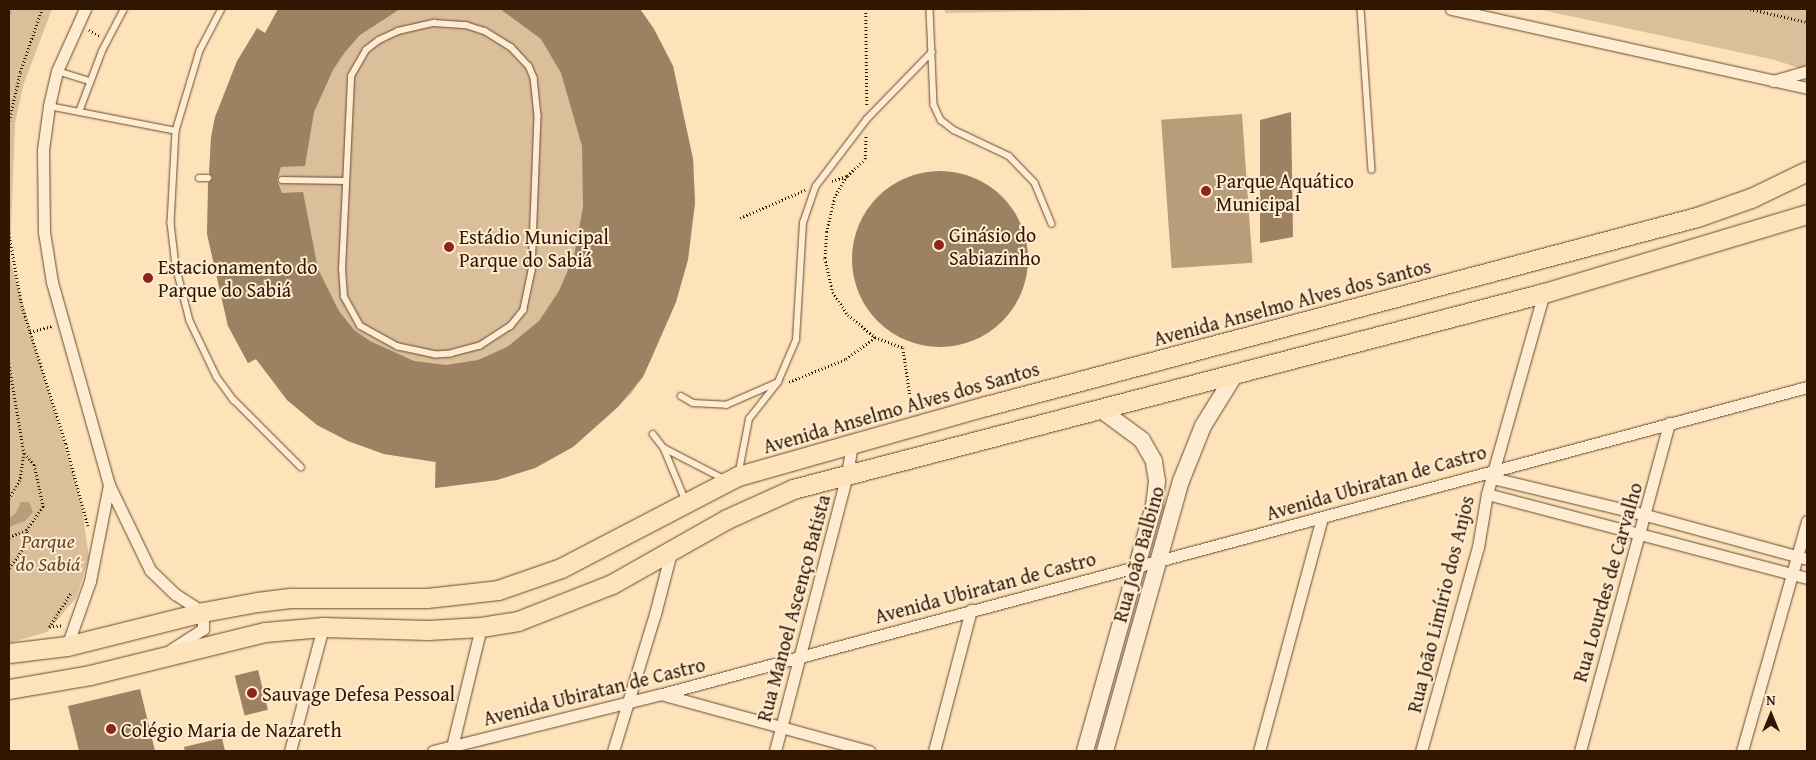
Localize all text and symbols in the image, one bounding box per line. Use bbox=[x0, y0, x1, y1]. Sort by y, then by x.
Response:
place label: Parque Aquático Municipal bbox=[1216, 168, 1354, 215]
marker: Parque Aquático Municipal bbox=[1200, 185, 1212, 197]
place label: Ginásio do Sabiazinho bbox=[949, 222, 1041, 269]
place label: Estádio Municipal Parque do Sabiá bbox=[459, 224, 609, 271]
marker: Ginásio do Sabiazinho bbox=[933, 239, 945, 251]
marker: Estádio Municipal Parque do Sabiá bbox=[443, 241, 455, 253]
street label: Avenida Anselmo Alves dos Santos bbox=[1151, 253, 1433, 351]
place label: Estacionamento do Parque do Sabiá bbox=[158, 254, 317, 301]
marker: Estacionamento do Parque do Sabiá bbox=[142, 272, 154, 284]
street label: Avenida Anselmo Alves dos Santos bbox=[760, 356, 1042, 458]
street label: Avenida Ubiratan de Castro bbox=[1263, 439, 1489, 525]
street label: Rua Lourdes de Carvalho bbox=[1567, 479, 1647, 685]
street label: Rua João Balbino bbox=[1107, 483, 1169, 625]
street label: Rua Manoel Ascenço Batista bbox=[751, 492, 835, 724]
street label: Rua João Limírio dos Anjos bbox=[1401, 493, 1479, 715]
park label: Parque do Sabiá bbox=[16, 528, 80, 575]
street label: Avenida Ubiratan de Castro bbox=[872, 546, 1098, 628]
street label: Avenida Ubiratan de Castro bbox=[480, 652, 708, 730]
place label: Sauvage Defesa Pessoal bbox=[262, 681, 455, 705]
marker: Sauvage Defesa Pessoal bbox=[246, 687, 258, 699]
north arrow bbox=[1746, 690, 1796, 740]
text: N bbox=[1766, 690, 1776, 710]
place label: Colégio Maria de Nazareth bbox=[121, 717, 342, 741]
marker: Colégio Maria de Nazareth bbox=[105, 723, 117, 735]

